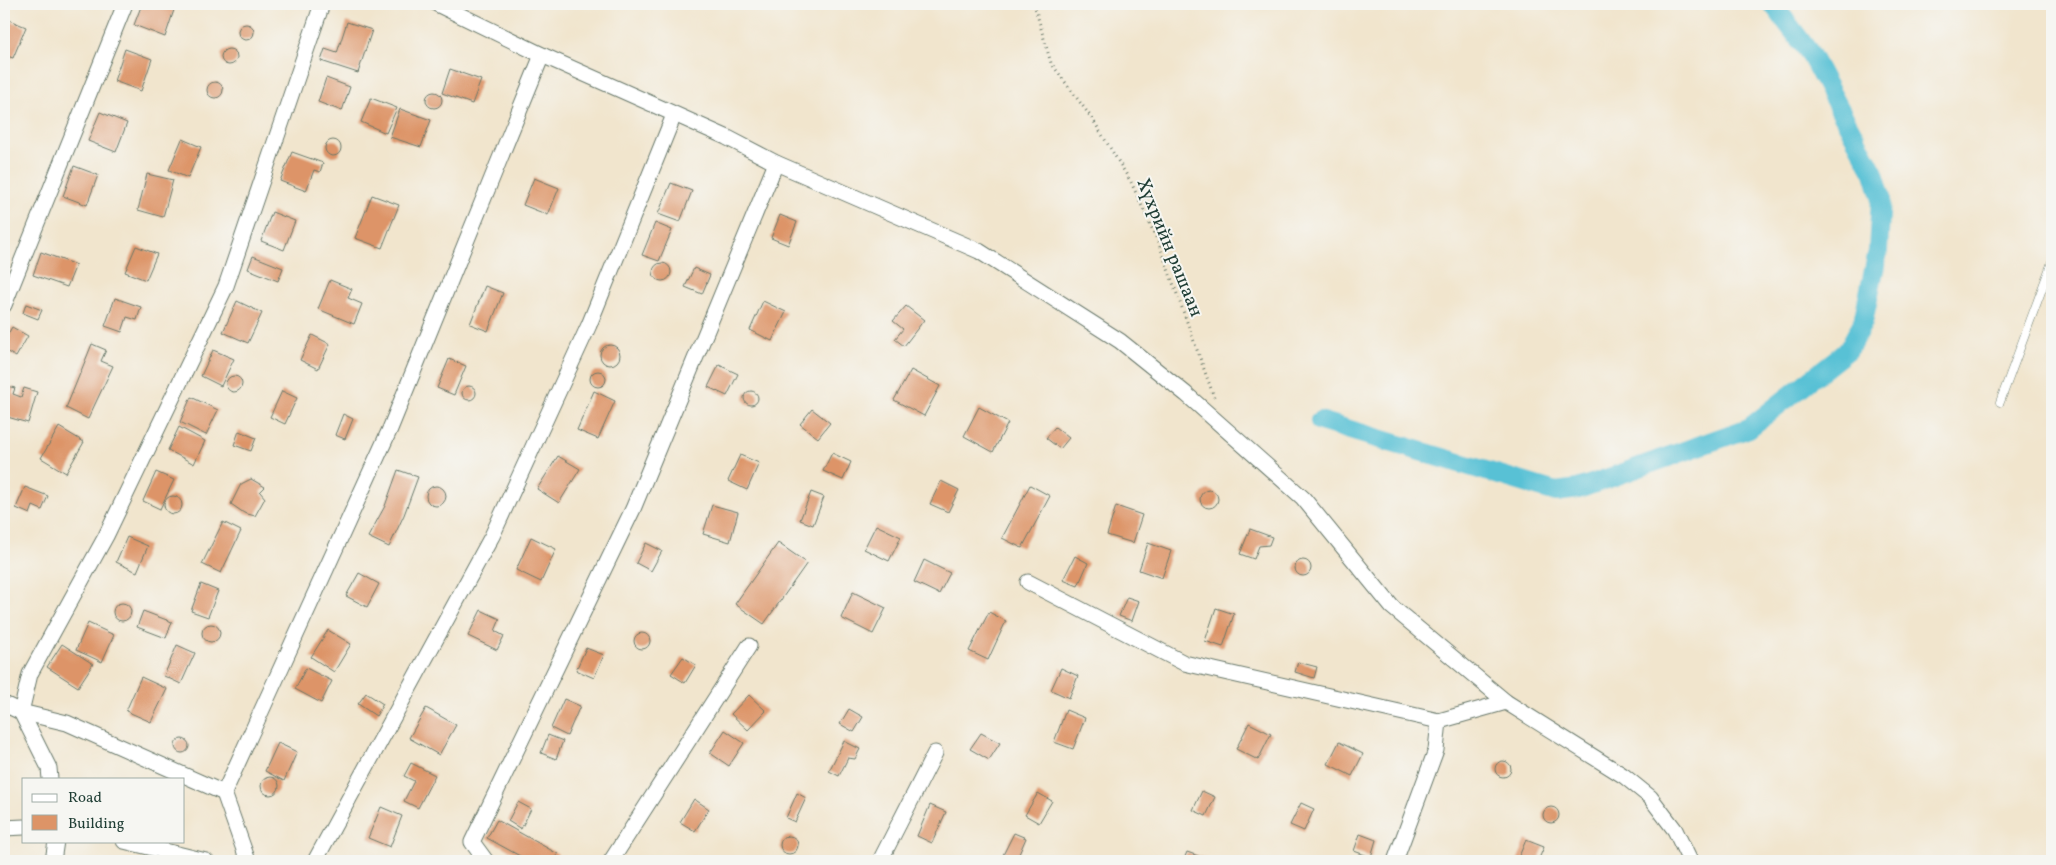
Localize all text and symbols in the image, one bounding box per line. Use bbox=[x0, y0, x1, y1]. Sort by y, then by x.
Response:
street label: Хүхрийн рашаан bbox=[1129, 174, 1209, 321]
legend bbox=[22, 778, 185, 842]
text: Road bbox=[68, 788, 102, 809]
text: Building bbox=[68, 814, 125, 835]

